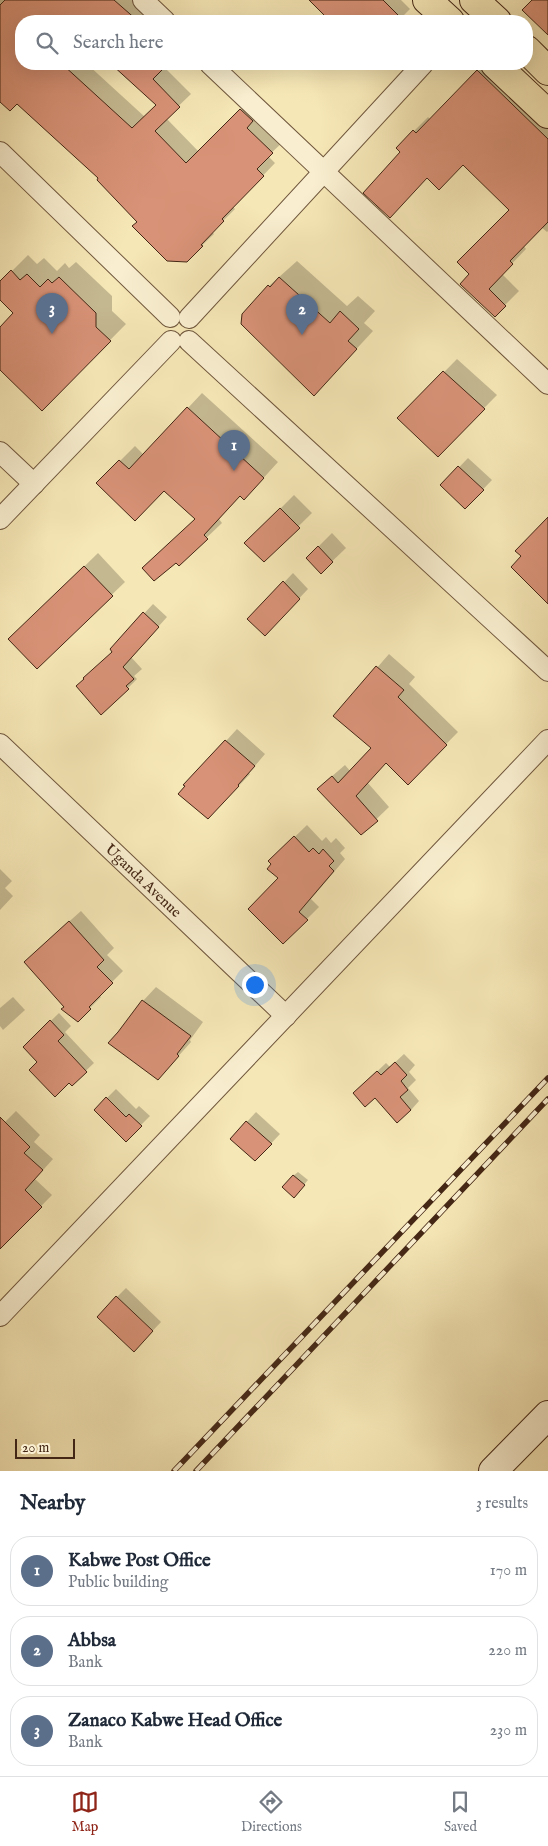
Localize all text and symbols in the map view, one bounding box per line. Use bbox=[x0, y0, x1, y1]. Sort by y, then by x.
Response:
search box bbox=[15, 15, 533, 70]
icon: search bbox=[33, 29, 61, 57]
text: Search here bbox=[73, 31, 164, 55]
pin: 3 bbox=[36, 293, 68, 334]
pin: 2 bbox=[286, 294, 318, 335]
pin: 1 bbox=[218, 430, 250, 471]
street label: Uganda Avenue bbox=[101, 840, 186, 921]
your location bbox=[242, 972, 268, 998]
scale bar bbox=[15, 1436, 75, 1459]
text: 20 m bbox=[22, 1439, 49, 1457]
text: Nearby bbox=[20, 1490, 85, 1517]
text: 3 results bbox=[476, 1494, 528, 1514]
text: Kabwe Post Office bbox=[68, 1549, 211, 1573]
text: 1 bbox=[34, 1561, 40, 1581]
text: 170 m bbox=[490, 1561, 527, 1581]
text: Public building bbox=[68, 1573, 168, 1593]
text: Abbsa bbox=[68, 1629, 116, 1653]
text: 2 bbox=[33, 1641, 41, 1661]
text: 220 m bbox=[488, 1641, 527, 1661]
text: Bank bbox=[68, 1653, 103, 1673]
text: Zanaco Kabwe Head Office bbox=[68, 1709, 282, 1733]
text: 3 bbox=[34, 1721, 40, 1741]
text: 230 m bbox=[490, 1721, 527, 1741]
text: Bank bbox=[68, 1733, 103, 1753]
tab: Map bbox=[71, 1788, 99, 1836]
tab: Directions bbox=[241, 1788, 302, 1836]
tab: Saved bbox=[444, 1788, 477, 1836]

